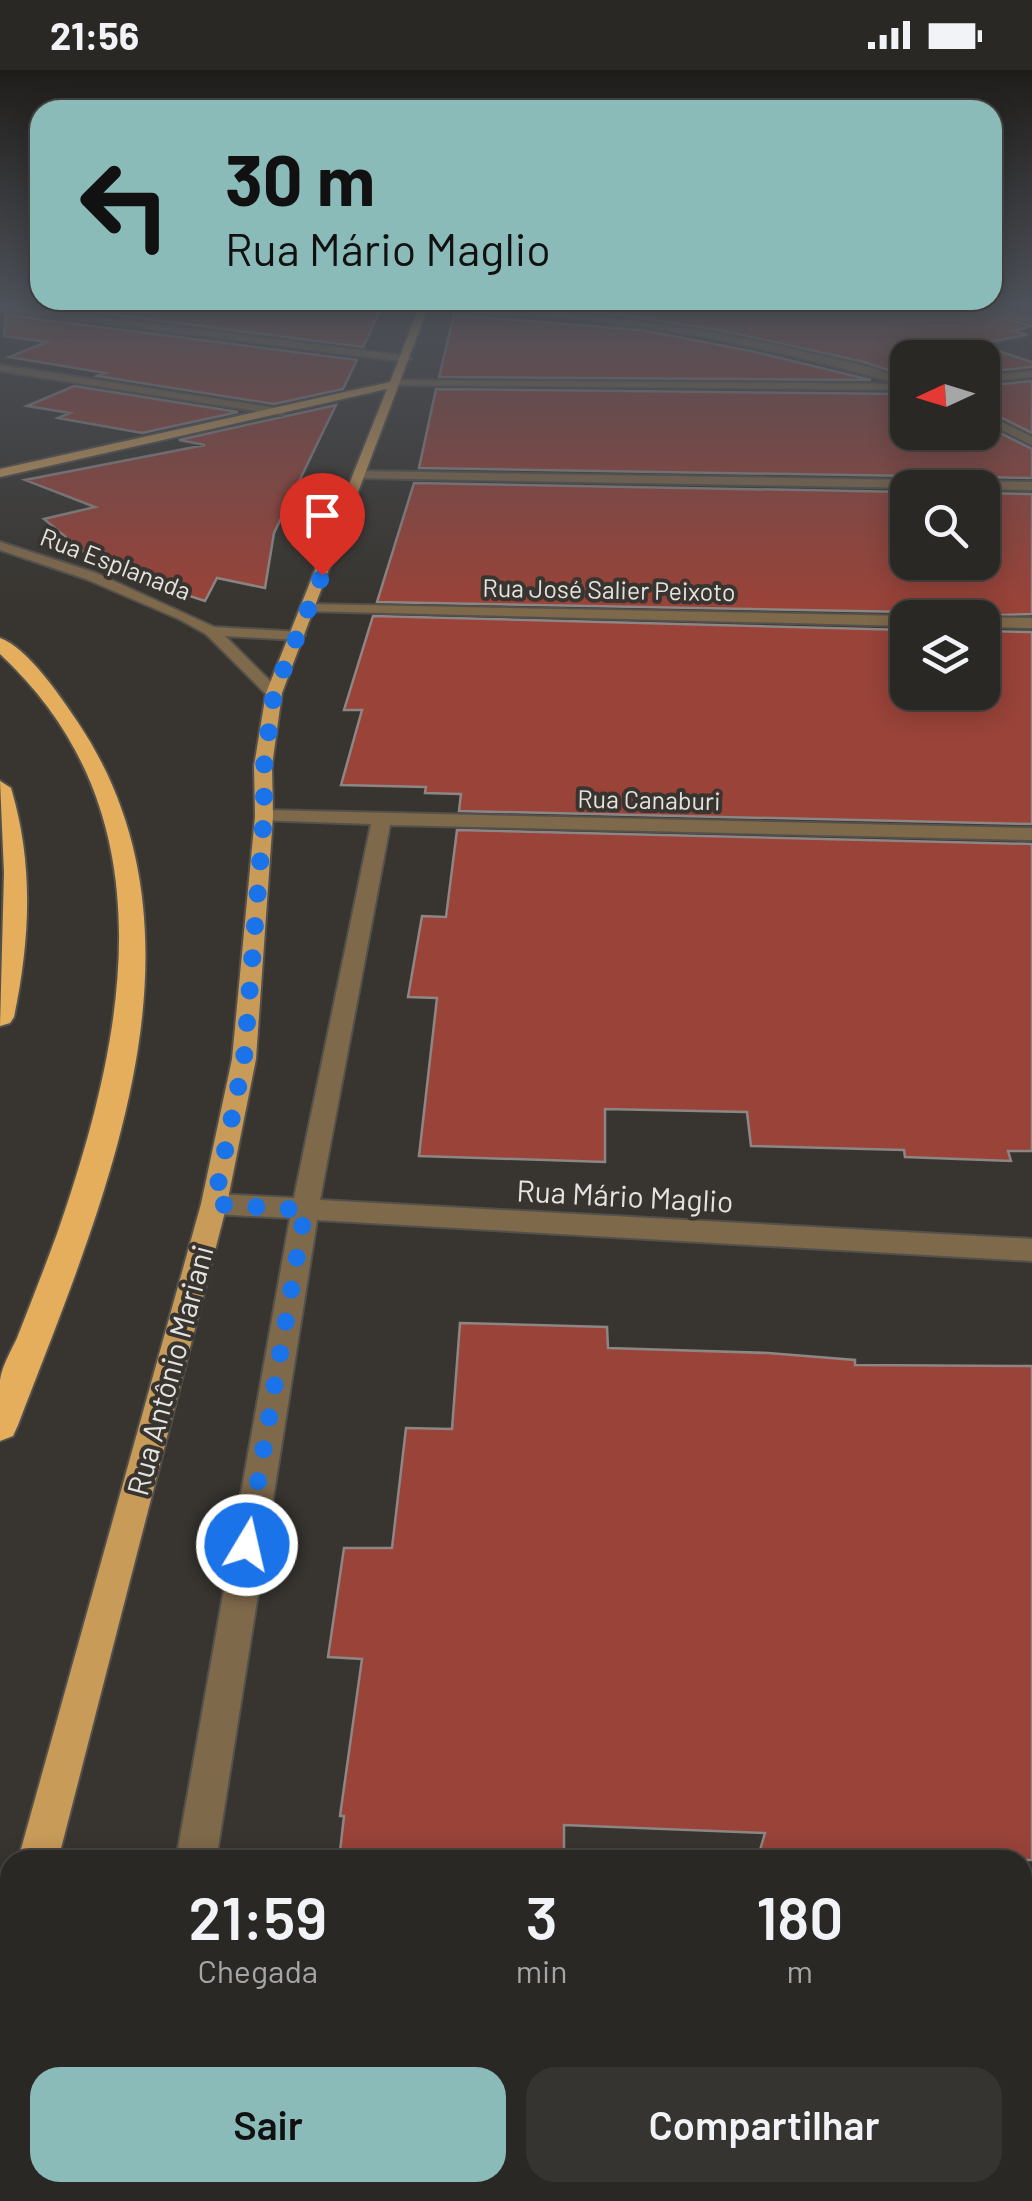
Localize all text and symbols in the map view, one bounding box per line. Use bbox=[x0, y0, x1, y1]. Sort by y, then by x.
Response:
text: 21:56 bbox=[50, 12, 139, 58]
text: 30 m bbox=[225, 136, 375, 220]
icon: left bbox=[60, 140, 190, 270]
text: Rua Mário Maglio bbox=[225, 221, 551, 275]
north arrow bbox=[890, 340, 1000, 450]
map controls bbox=[890, 340, 1000, 710]
button: search bbox=[890, 470, 1000, 580]
pin bbox=[280, 473, 365, 576]
icon: arrive bbox=[295, 488, 350, 543]
street label: Rua Esplanada bbox=[37, 521, 195, 605]
street label: Rua José Salier Peixoto bbox=[482, 572, 736, 606]
button: layers bbox=[890, 600, 1000, 710]
street label: Rua Canaburi bbox=[577, 783, 721, 815]
street label: Rua Mário Maglio bbox=[516, 1171, 734, 1219]
street label: Rua Antônio Mariani bbox=[118, 1241, 220, 1499]
position arrow bbox=[195, 1493, 299, 1597]
text: 21:59 bbox=[189, 1880, 327, 1952]
text: 3 bbox=[526, 1880, 558, 1952]
text: 180 bbox=[756, 1880, 843, 1952]
text: Chegada bbox=[197, 1951, 318, 1989]
text: min bbox=[516, 1951, 568, 1989]
text: m bbox=[787, 1951, 813, 1989]
button: Sair bbox=[30, 2067, 506, 2182]
button: Compartilhar bbox=[526, 2067, 1002, 2182]

